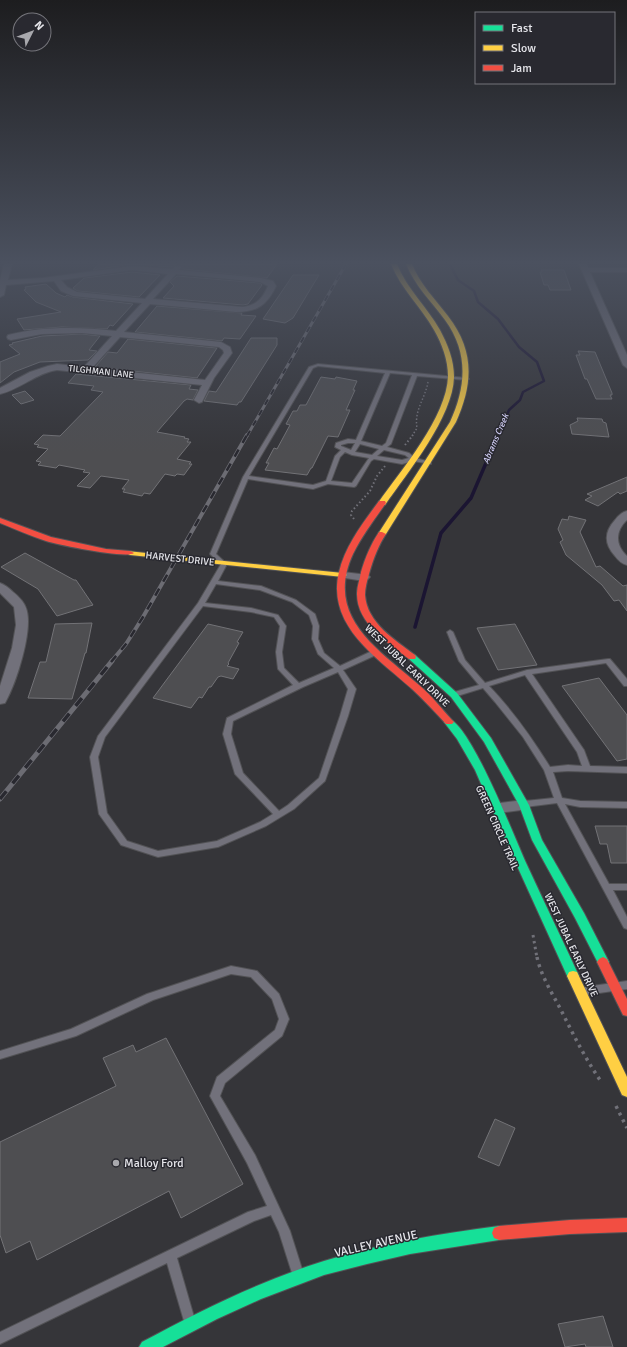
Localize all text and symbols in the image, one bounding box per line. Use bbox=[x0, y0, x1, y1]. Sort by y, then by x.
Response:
north arrow bbox=[12, 12, 52, 52]
legend bbox=[475, 12, 615, 84]
text: N bbox=[32, 18, 46, 33]
text: Fast bbox=[511, 21, 532, 36]
text: Slow bbox=[511, 41, 536, 56]
text: Jam bbox=[511, 61, 532, 76]
street label: TILGHMAN LANE bbox=[68, 363, 134, 381]
water label: Abrams Creek bbox=[481, 411, 512, 466]
street label: HARVEST DRIVE bbox=[145, 549, 215, 569]
street label: WEST JUBAL EARLY DRIVE bbox=[362, 622, 452, 710]
street label: GREEN CIRCLE TRAIL bbox=[473, 784, 521, 872]
street label: WEST JUBAL EARLY DRIVE bbox=[542, 891, 601, 999]
place label: Malloy Ford bbox=[124, 1156, 184, 1171]
marker: Malloy Ford bbox=[111, 1158, 121, 1168]
street label: VALLEY AVENUE bbox=[333, 1227, 419, 1261]

